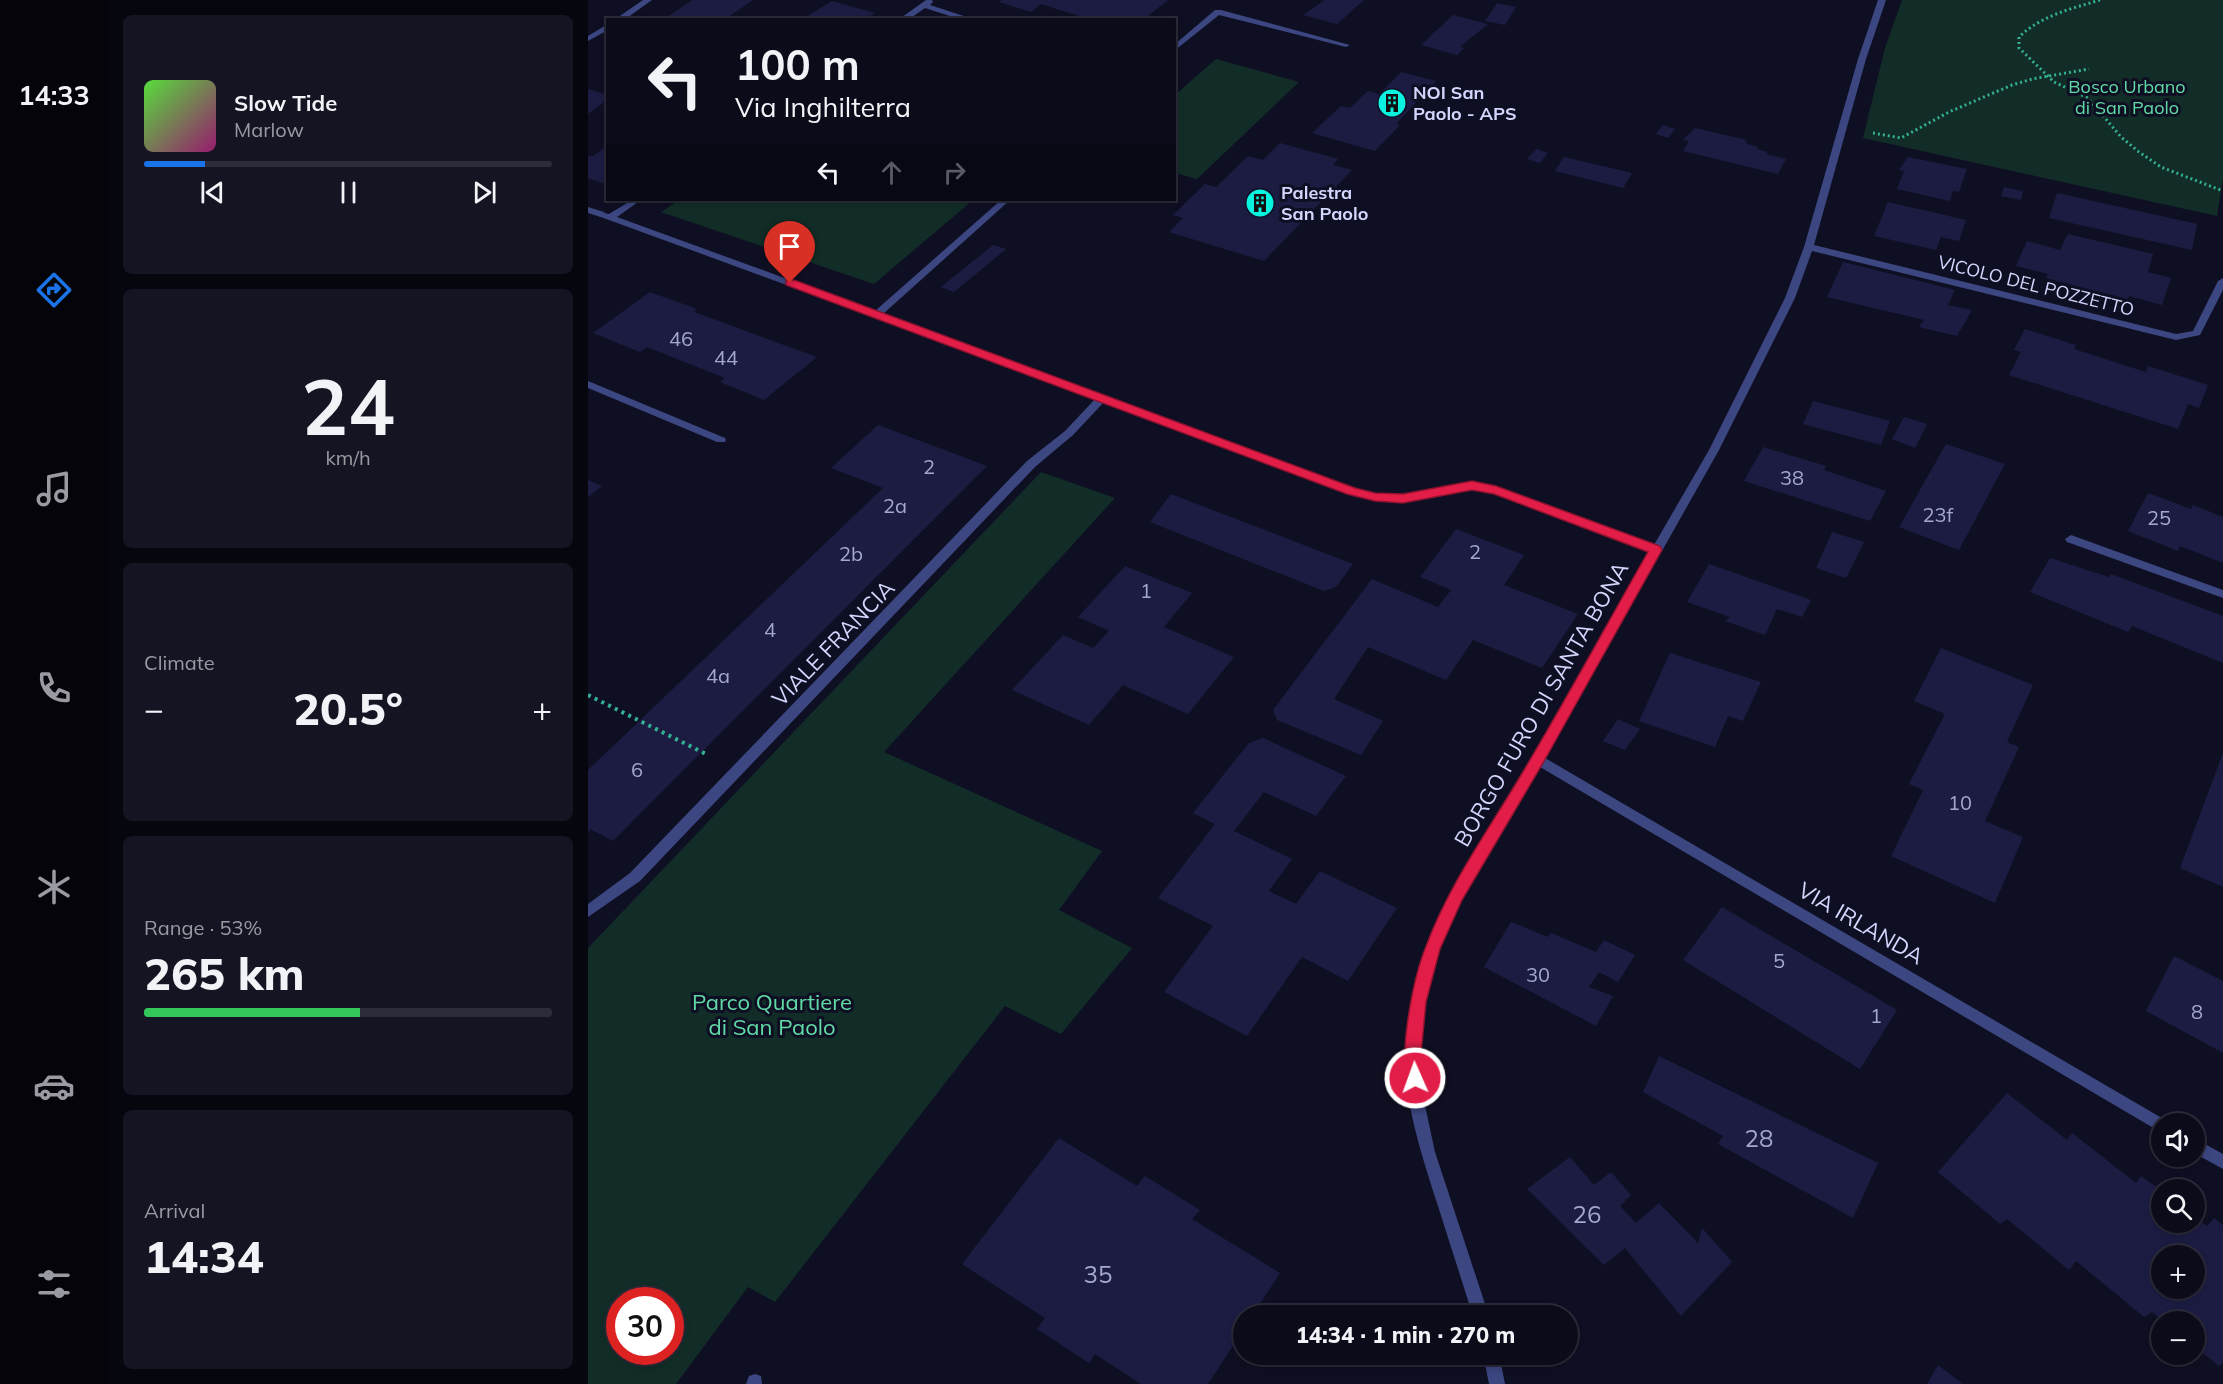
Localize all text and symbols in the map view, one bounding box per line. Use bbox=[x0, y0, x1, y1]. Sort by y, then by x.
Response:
text: 100 m bbox=[735, 38, 860, 91]
icon: left bbox=[636, 42, 714, 120]
park label: Bosco Urbano di San Paolo bbox=[2068, 75, 2186, 119]
text: 14:33 bbox=[18, 78, 90, 112]
place label: NOI San Paolo - APS bbox=[1413, 81, 1517, 125]
building icon: NOI San Paolo - APS bbox=[1376, 87, 1408, 119]
text: Slow Tide bbox=[234, 89, 337, 117]
text: Via Inghilterra bbox=[735, 90, 911, 124]
text: Marlow bbox=[234, 117, 304, 142]
icon: left bbox=[812, 156, 845, 189]
icon: ahead bbox=[875, 156, 908, 189]
icon: right bbox=[938, 156, 971, 189]
icon: previous bbox=[196, 176, 229, 209]
icon: pause bbox=[332, 176, 365, 209]
icon: next bbox=[468, 176, 501, 209]
place label: Palestra San Paolo bbox=[1281, 181, 1368, 225]
building icon: Palestra San Paolo bbox=[1244, 187, 1276, 219]
pin bbox=[764, 221, 815, 283]
icon: arrive bbox=[773, 230, 806, 263]
street label: VICOLO DEL POZZETTO bbox=[1936, 250, 2137, 321]
icon: directions bbox=[33, 269, 75, 311]
house number: 46 bbox=[669, 326, 693, 351]
house number: 44 bbox=[714, 345, 738, 370]
text: 24 bbox=[301, 357, 395, 455]
text: km/h bbox=[325, 445, 371, 470]
house number: 2 bbox=[923, 454, 935, 479]
house number: 38 bbox=[1780, 465, 1804, 490]
icon: music bbox=[33, 468, 75, 510]
house number: 2a bbox=[883, 493, 907, 518]
house number: 23f bbox=[1923, 502, 1954, 527]
house number: 25 bbox=[2147, 505, 2171, 530]
house number: 2 bbox=[1469, 539, 1481, 564]
house number: 2b bbox=[839, 541, 863, 566]
street label: BORGO FURO DI SANTA BONA bbox=[1448, 557, 1634, 851]
street label: VIALE FRANCIA bbox=[766, 574, 900, 712]
house number: 1 bbox=[1140, 578, 1152, 603]
house number: 4 bbox=[764, 617, 776, 642]
text: Climate bbox=[144, 650, 215, 675]
house number: 4a bbox=[706, 663, 730, 688]
icon: phone bbox=[33, 667, 75, 709]
text: 20.5° bbox=[293, 680, 403, 736]
text: − bbox=[144, 688, 164, 729]
text: + bbox=[532, 688, 552, 729]
house number: 6 bbox=[631, 757, 643, 782]
house number: 10 bbox=[1948, 790, 1972, 815]
icon: climate bbox=[33, 866, 75, 908]
street label: VIA IRLANDA bbox=[1793, 876, 1929, 970]
text: Range · 53% bbox=[144, 915, 262, 940]
text: 265 km bbox=[144, 945, 305, 1001]
house number: 5 bbox=[1773, 948, 1785, 973]
house number: 30 bbox=[1526, 962, 1550, 987]
park label: Parco Quartiere di San Paolo bbox=[692, 988, 852, 1041]
house number: 8 bbox=[2191, 999, 2203, 1024]
house number: 1 bbox=[1870, 1003, 1882, 1028]
position arrow bbox=[1383, 1046, 1447, 1110]
icon: car bbox=[33, 1065, 75, 1107]
map controls bbox=[2151, 1113, 2205, 1365]
button: sound bbox=[2151, 1113, 2205, 1167]
house number: 28 bbox=[1745, 1123, 1773, 1153]
button: search bbox=[2151, 1179, 2205, 1233]
text: Arrival bbox=[144, 1198, 205, 1223]
house number: 26 bbox=[1573, 1199, 1601, 1229]
text: 14:34 bbox=[144, 1228, 264, 1284]
button: + bbox=[2151, 1245, 2205, 1299]
house number: 35 bbox=[1084, 1259, 1112, 1289]
icon: filters bbox=[33, 1263, 75, 1305]
speed limit sign: 30 bbox=[606, 1287, 684, 1365]
button: − bbox=[2151, 1311, 2205, 1365]
text: 14:34 · 1 min · 270 m bbox=[1296, 1321, 1515, 1349]

